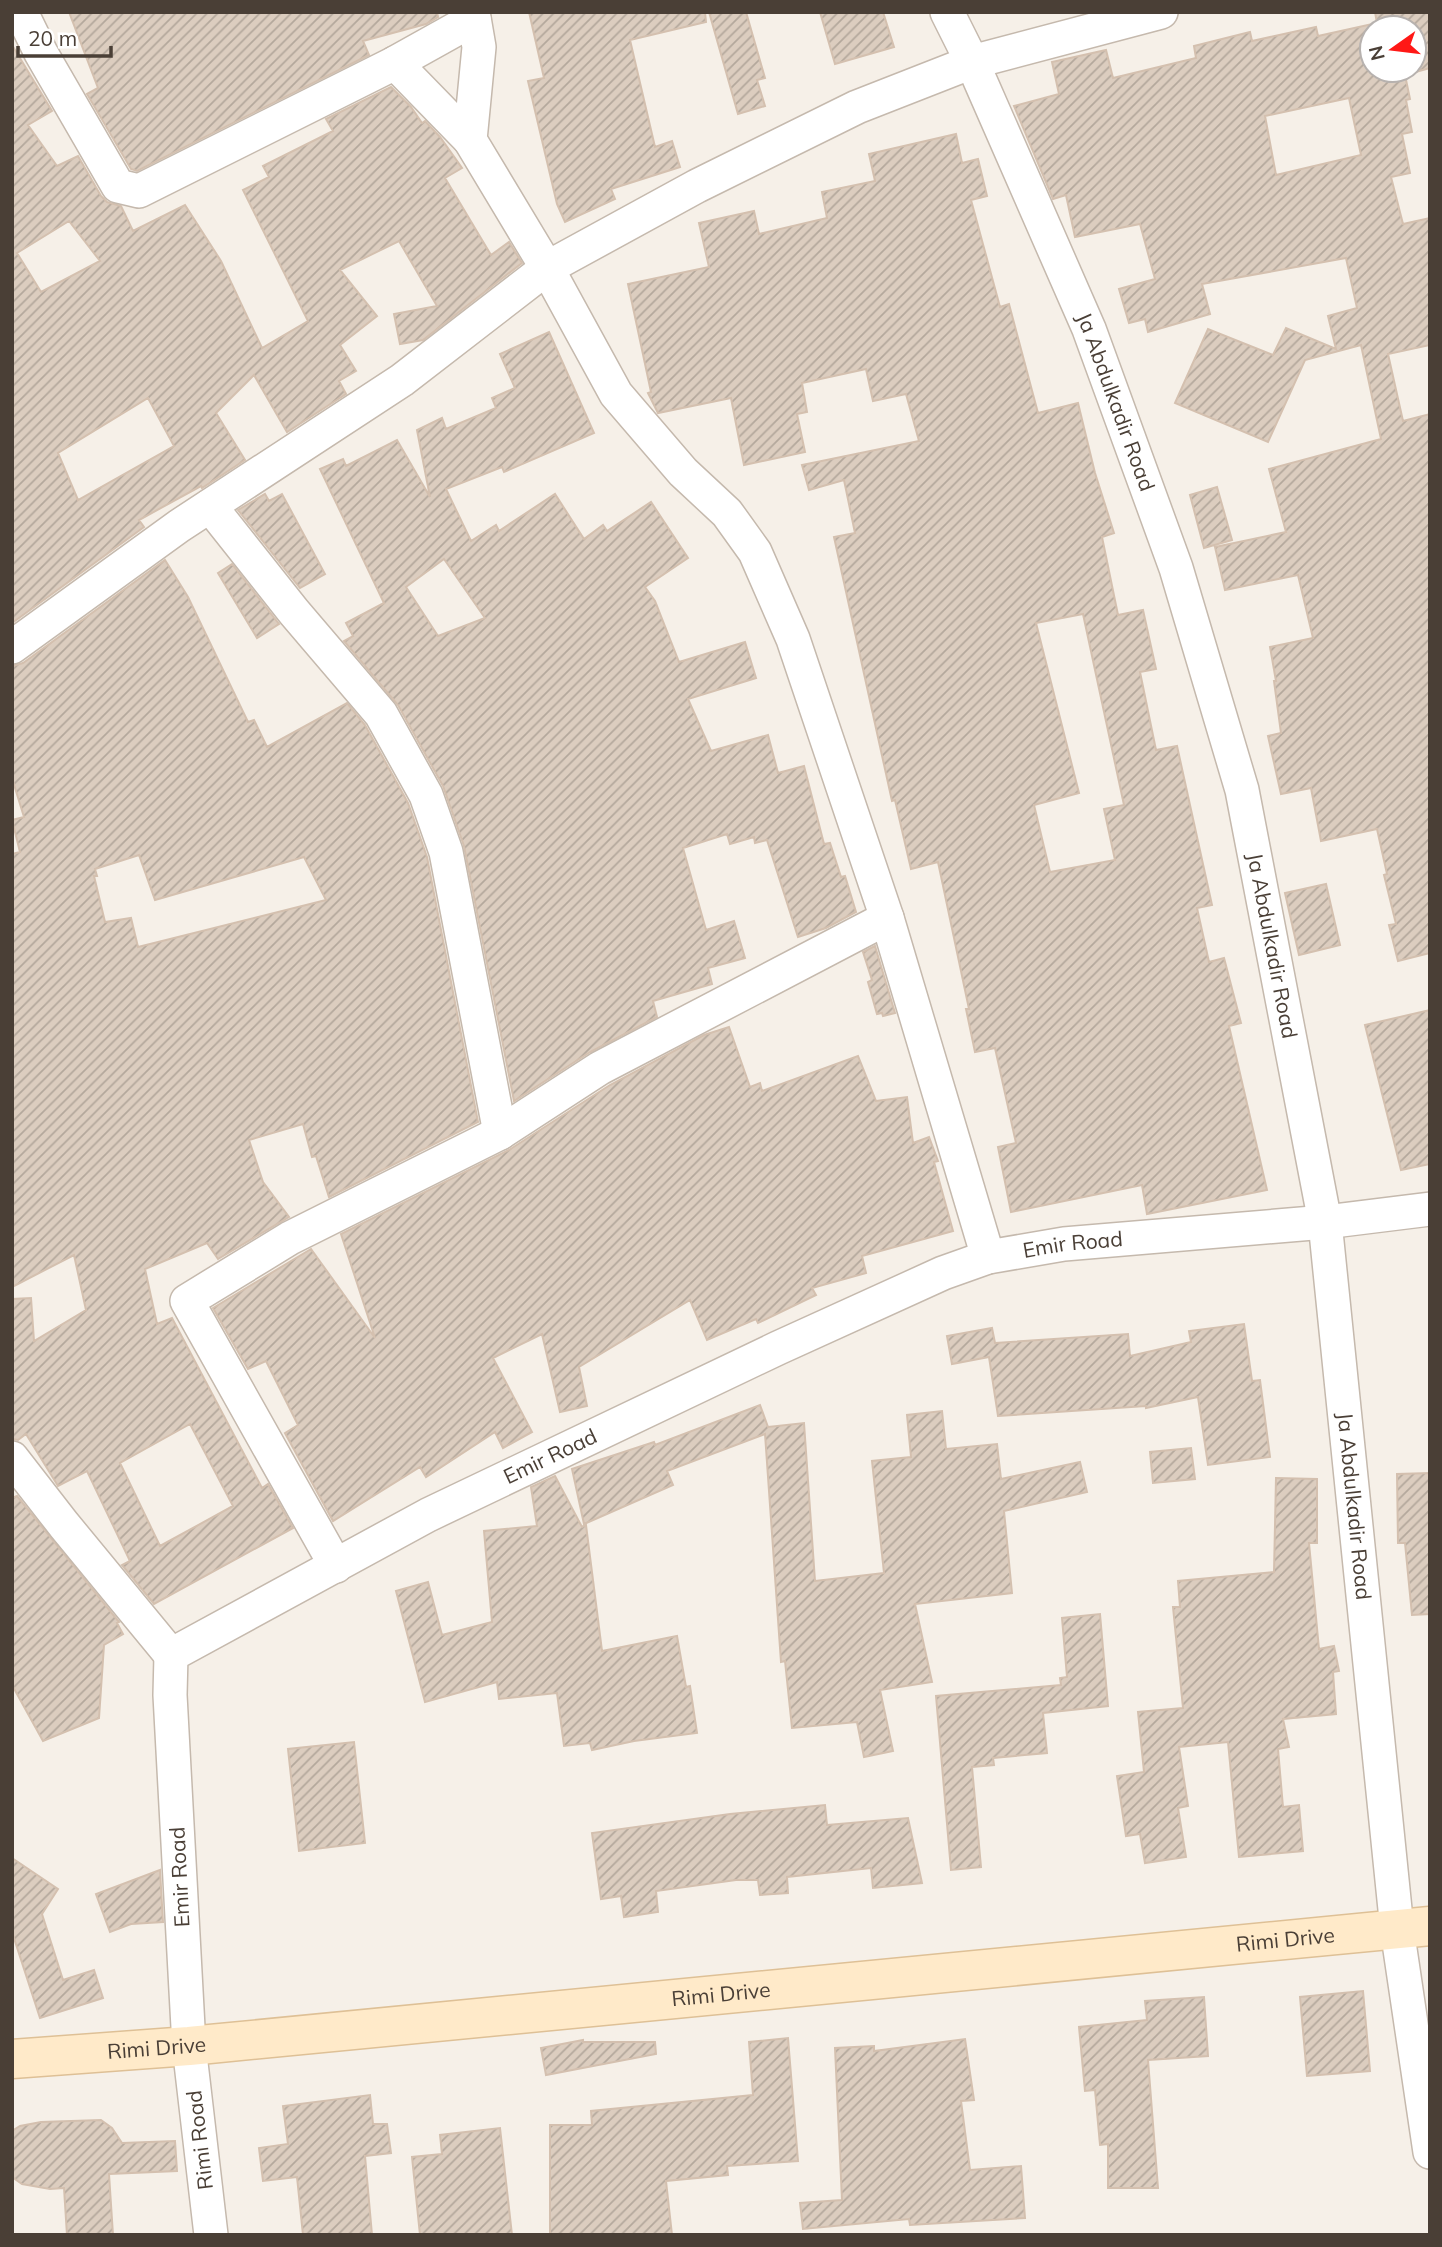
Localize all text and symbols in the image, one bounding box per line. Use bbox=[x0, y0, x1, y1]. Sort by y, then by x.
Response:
scale bar bbox=[18, 14, 110, 58]
north arrow bbox=[1358, 14, 1428, 84]
text: 20 m bbox=[28, 25, 77, 51]
text: N bbox=[1363, 43, 1390, 63]
street label: Ja Abdulkadir Road bbox=[1071, 308, 1161, 495]
street label: Ja Abdulkadir Road bbox=[1242, 851, 1303, 1041]
street label: Emir Road bbox=[1021, 1225, 1124, 1263]
street label: Ja Abdulkadir Road bbox=[1332, 1411, 1377, 1601]
street label: Emir Road bbox=[499, 1422, 601, 1489]
street label: Emir Road bbox=[163, 1826, 195, 1928]
street label: Rimi Drive bbox=[1235, 1921, 1336, 1957]
street label: Rimi Drive bbox=[670, 1976, 772, 2011]
street label: Rimi Drive bbox=[106, 2030, 207, 2064]
street label: Rimi Road bbox=[180, 2089, 218, 2191]

